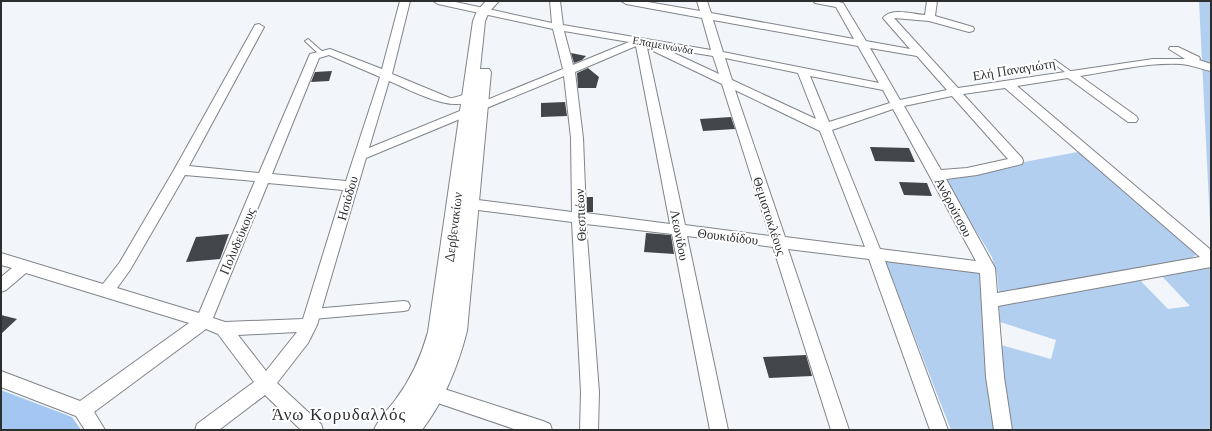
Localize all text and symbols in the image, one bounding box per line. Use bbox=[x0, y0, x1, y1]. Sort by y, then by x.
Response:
street label: Επαμεινώνδα bbox=[632, 33, 695, 57]
street label: Ελή Παναγιώτη bbox=[971, 55, 1057, 84]
street label: Ησιόδου bbox=[333, 174, 362, 222]
street label: Θεμιστοκλέους bbox=[749, 175, 790, 258]
street label: Ανδρούτσου bbox=[931, 175, 976, 240]
street label: Θεσπιέων bbox=[571, 188, 590, 242]
street label: Δερβενακίων bbox=[441, 191, 466, 263]
street label: Πολυδεύκους bbox=[216, 204, 260, 277]
street label: Λεωνίδου bbox=[666, 208, 693, 262]
street label: Θουκιδίδου bbox=[697, 224, 759, 249]
district label: Άνω Κορυδαλλός bbox=[272, 403, 406, 425]

